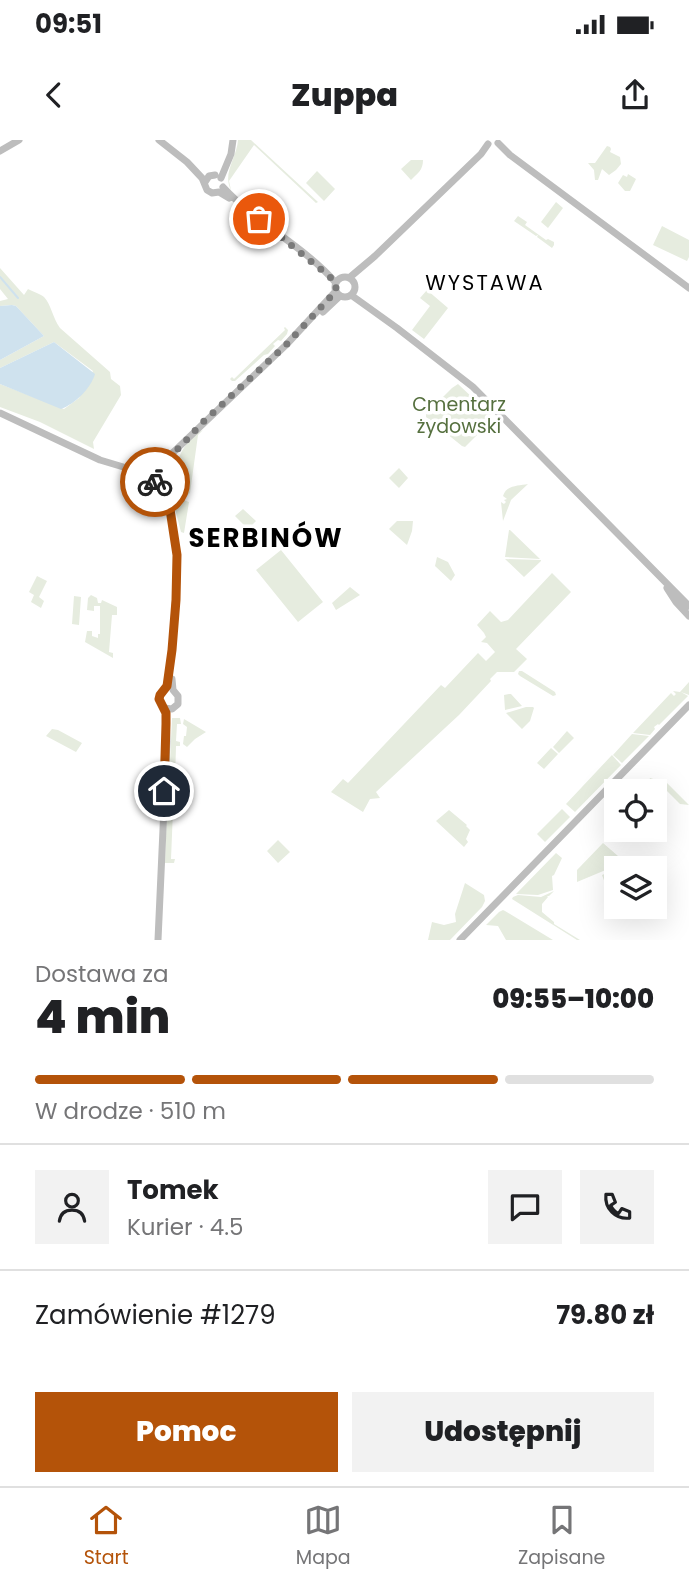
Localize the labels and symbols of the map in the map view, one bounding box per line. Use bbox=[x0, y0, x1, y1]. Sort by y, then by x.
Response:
pin bbox=[229, 189, 289, 249]
district label: WYSTAWA bbox=[425, 268, 545, 297]
park label: Cmentarz żydowski bbox=[412, 391, 506, 440]
courier bbox=[120, 447, 190, 517]
district label: SERBINÓW bbox=[188, 520, 344, 556]
pin bbox=[134, 761, 194, 821]

